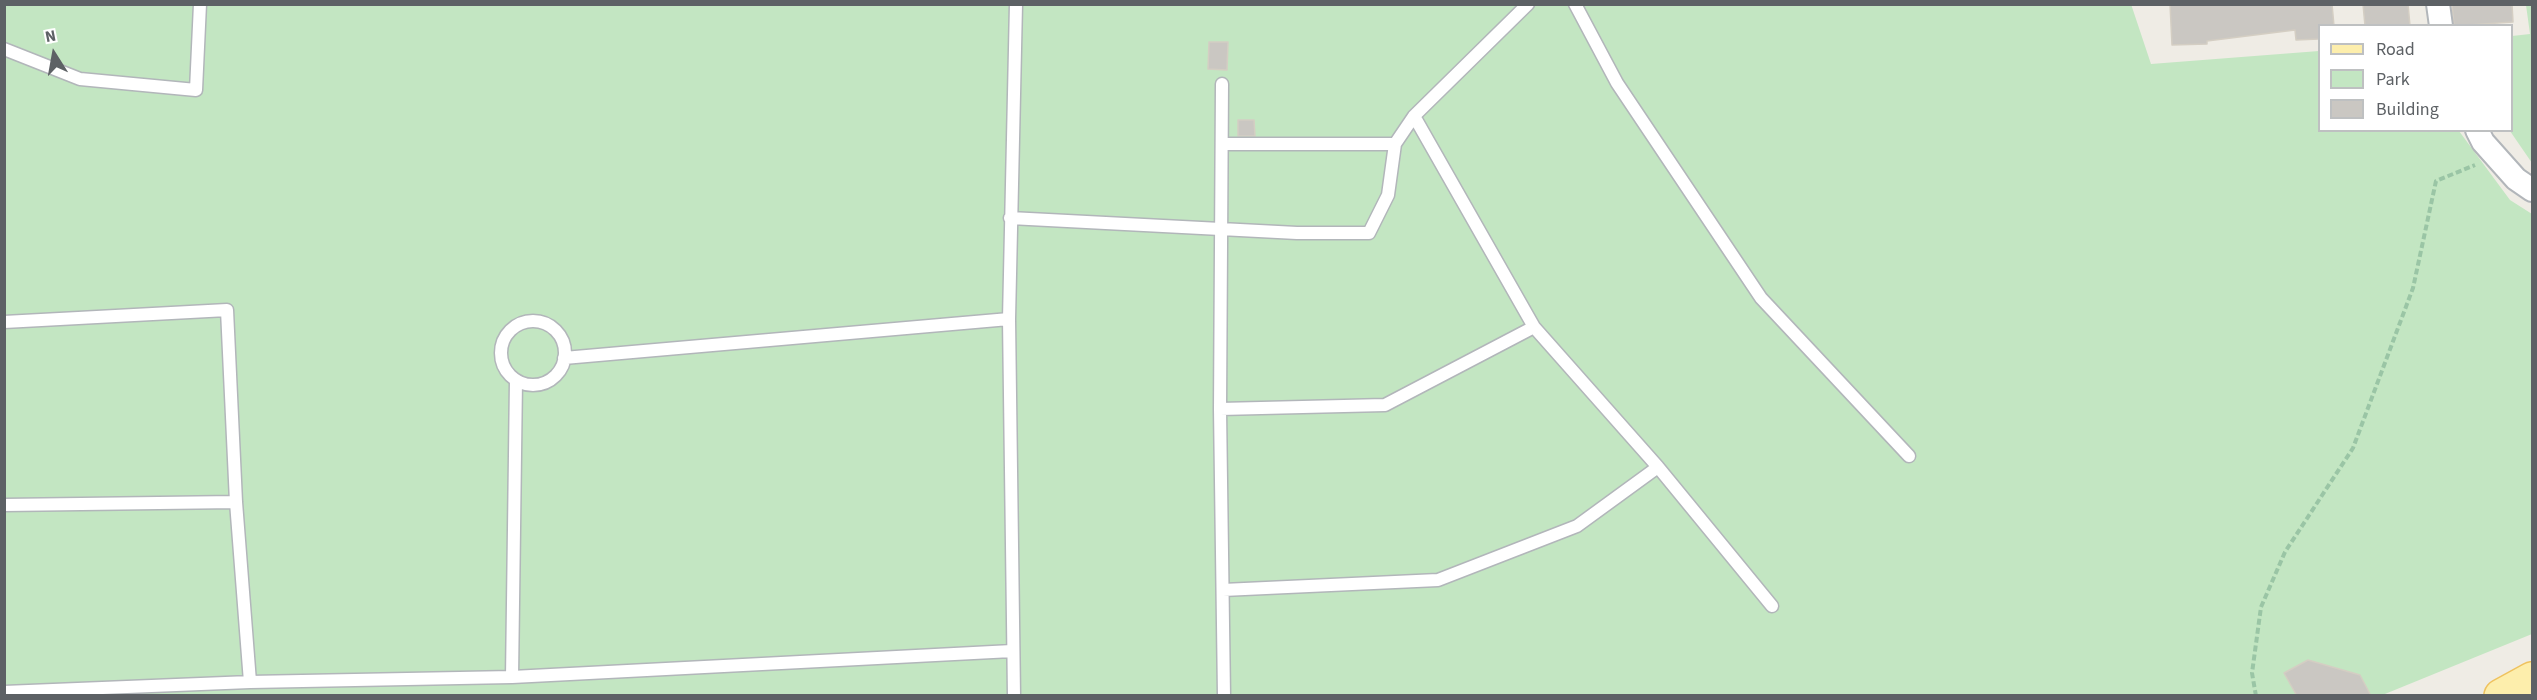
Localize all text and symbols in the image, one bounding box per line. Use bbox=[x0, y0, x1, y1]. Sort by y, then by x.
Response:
north arrow bbox=[24, 24, 84, 84]
legend bbox=[2318, 24, 2513, 132]
text: N bbox=[43, 25, 58, 48]
text: Road bbox=[2376, 37, 2415, 62]
text: Park bbox=[2376, 67, 2410, 92]
text: Building bbox=[2376, 97, 2439, 122]

